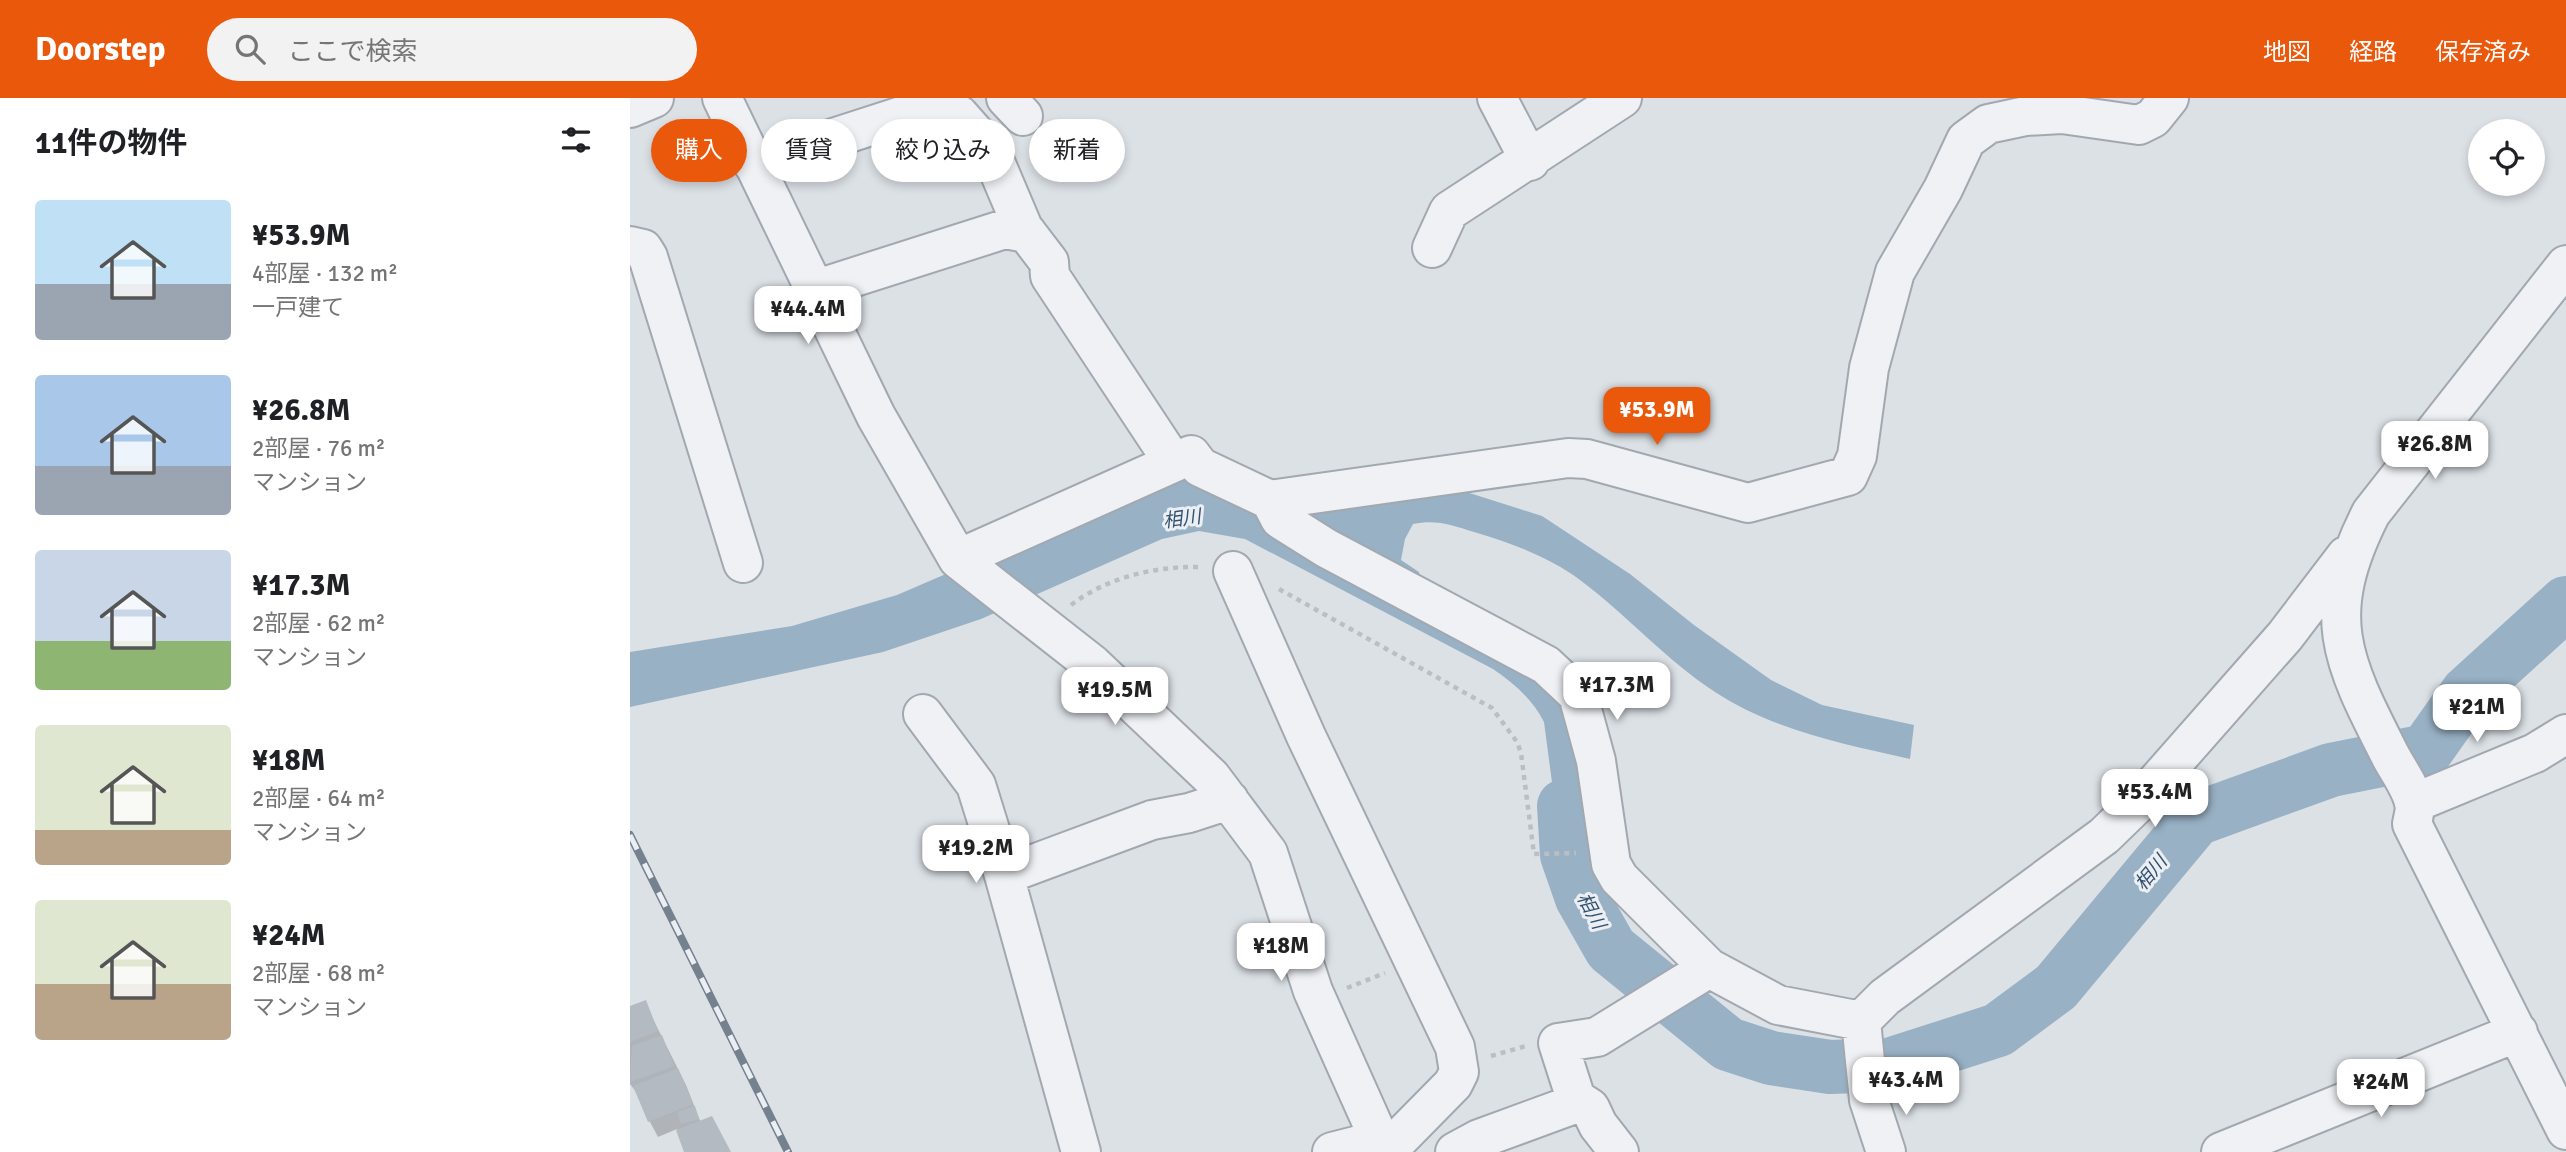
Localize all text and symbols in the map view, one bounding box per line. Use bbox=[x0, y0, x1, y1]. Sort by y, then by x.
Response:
search box bbox=[207, 18, 697, 81]
text: Doorstep bbox=[35, 29, 165, 70]
icon: search bbox=[231, 30, 269, 68]
text: ここで検索 bbox=[287, 36, 417, 68]
text: 地図 bbox=[2263, 37, 2311, 67]
text: 経路 bbox=[2349, 37, 2397, 67]
text: 保存済み bbox=[2435, 37, 2531, 67]
chip: 購入 bbox=[651, 119, 747, 182]
chip: 賃貸 bbox=[761, 119, 857, 182]
chip: 絞り込み bbox=[871, 119, 1015, 182]
chip: 新着 bbox=[1029, 119, 1125, 182]
map controls bbox=[2468, 119, 2545, 196]
button: locate bbox=[2468, 119, 2545, 196]
icon: filters bbox=[557, 121, 595, 159]
text: 11件の物件 bbox=[35, 125, 187, 162]
text: ¥53.9M bbox=[252, 217, 350, 254]
icon: home bbox=[91, 228, 175, 312]
text: 4部屋 · 132 m² bbox=[252, 259, 398, 288]
pin: ¥44.4M bbox=[751, 286, 865, 346]
text: 一戸建て bbox=[252, 293, 344, 322]
text: ¥44.4M bbox=[770, 294, 846, 323]
pin: ¥53.9M bbox=[1600, 388, 1714, 447]
text: ¥26.8M bbox=[252, 392, 350, 429]
text: ¥53.9M bbox=[1619, 395, 1695, 424]
icon: home bbox=[91, 403, 175, 487]
pin: ¥26.8M bbox=[2378, 422, 2492, 481]
text: ¥26.8M bbox=[2397, 429, 2473, 458]
text: 2部屋 · 76 m² bbox=[252, 434, 385, 463]
text: マンション bbox=[252, 468, 367, 497]
water label: 相川 bbox=[1162, 504, 1204, 534]
text: ¥17.3M bbox=[252, 567, 350, 604]
icon: home bbox=[91, 578, 175, 662]
text: 2部屋 · 62 m² bbox=[252, 609, 385, 638]
text: マンション bbox=[252, 643, 367, 672]
pin: ¥17.3M bbox=[1560, 662, 1674, 722]
pin: ¥19.5M bbox=[1058, 668, 1172, 727]
text: ¥17.3M bbox=[1579, 670, 1655, 699]
text: ¥19.5M bbox=[1077, 675, 1153, 704]
pin: ¥21M bbox=[2436, 684, 2518, 744]
text: ¥21M bbox=[2449, 692, 2505, 721]
text: ¥18M bbox=[252, 742, 326, 779]
icon: home bbox=[91, 753, 175, 837]
pin: ¥53.4M bbox=[2098, 770, 2212, 829]
text: ¥53.4M bbox=[2117, 777, 2193, 806]
text: 2部屋 · 64 m² bbox=[252, 784, 385, 813]
text: マンション bbox=[252, 818, 367, 847]
pin: ¥19.2M bbox=[919, 826, 1033, 885]
text: ¥19.2M bbox=[938, 833, 1014, 862]
water label: 相川 bbox=[2130, 849, 2174, 895]
water label: 相川 bbox=[1571, 889, 1611, 935]
text: ¥24M bbox=[252, 917, 326, 954]
pin: ¥18M bbox=[1240, 924, 1322, 983]
icon: home bbox=[91, 928, 175, 1012]
text: ¥18M bbox=[1253, 931, 1309, 960]
text: 2部屋 · 68 m² bbox=[252, 959, 385, 988]
text: マンション bbox=[252, 993, 367, 1022]
pin: ¥43.4M bbox=[1849, 1058, 1963, 1117]
pin: ¥24M bbox=[2340, 1060, 2422, 1119]
text: ¥43.4M bbox=[1868, 1065, 1944, 1094]
text: ¥24M bbox=[2353, 1067, 2409, 1096]

